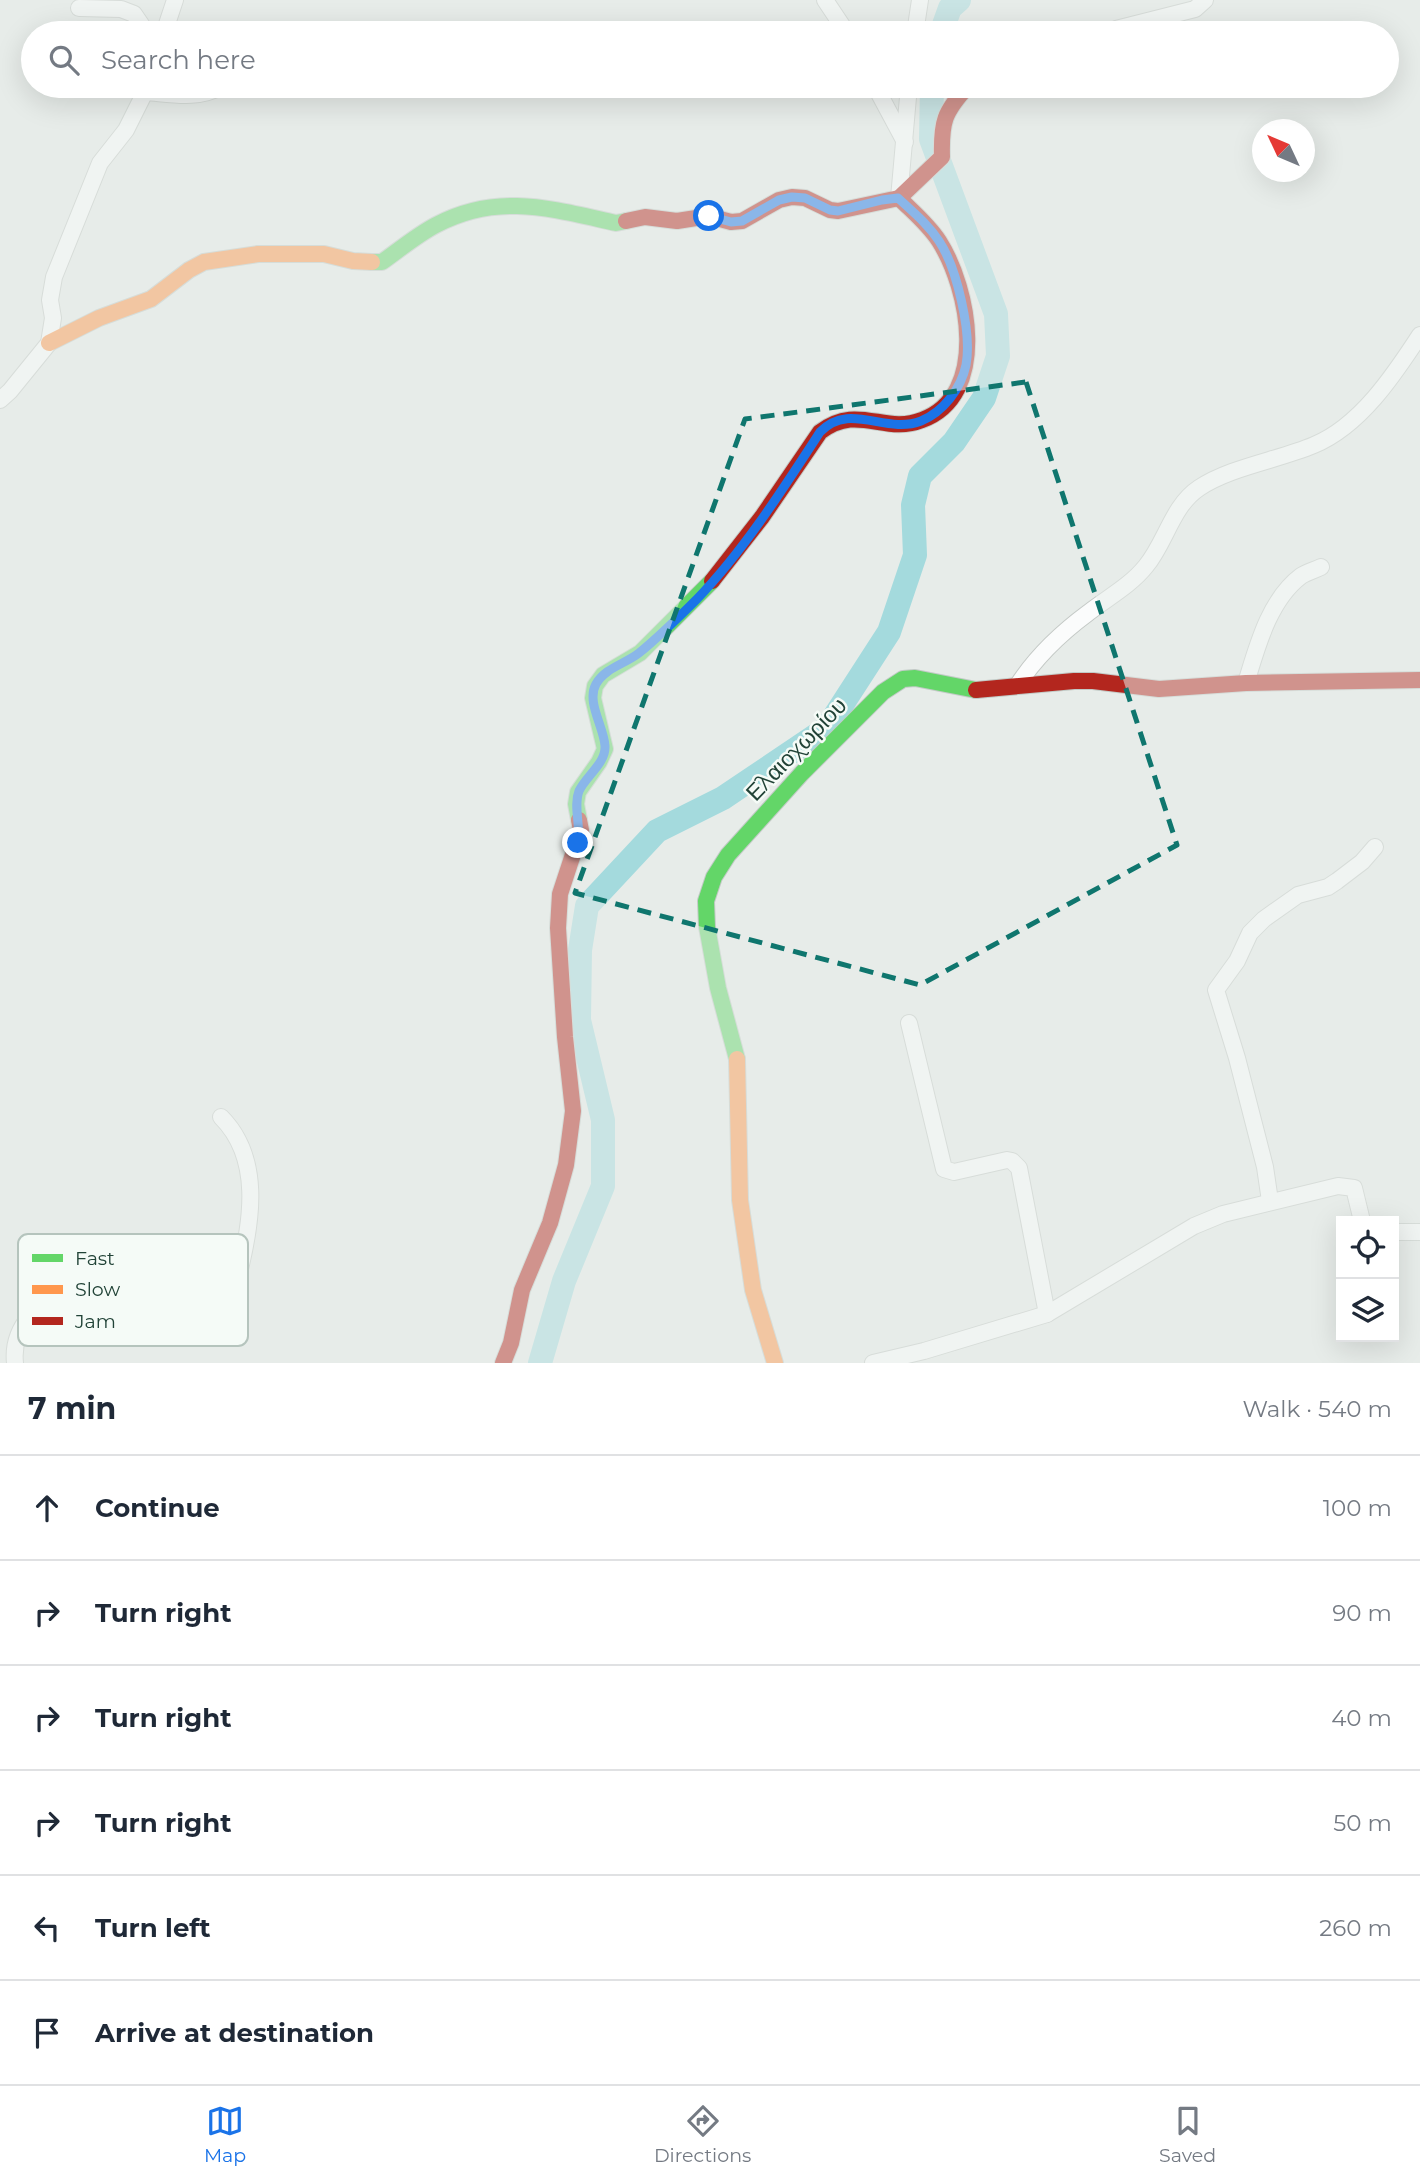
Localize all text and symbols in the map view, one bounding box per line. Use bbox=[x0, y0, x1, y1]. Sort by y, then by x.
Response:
search box bbox=[21, 21, 1399, 98]
icon: search bbox=[45, 41, 83, 79]
text: Search here bbox=[101, 44, 256, 76]
north arrow bbox=[1252, 119, 1315, 182]
route start bbox=[693, 200, 724, 231]
street label: Ελαιοχωρίου bbox=[740, 692, 852, 806]
route end bbox=[562, 827, 593, 858]
map controls bbox=[1336, 1216, 1399, 1342]
button: locate bbox=[1336, 1216, 1399, 1279]
legend bbox=[18, 1234, 248, 1346]
text: Fast bbox=[75, 1247, 115, 1270]
text: Slow bbox=[75, 1278, 120, 1301]
button: layers bbox=[1336, 1279, 1399, 1342]
text: Jam bbox=[74, 1310, 116, 1333]
text: 7 min bbox=[28, 1390, 116, 1427]
text: Walk · 540 m bbox=[1242, 1395, 1392, 1423]
icon: ahead bbox=[28, 1489, 66, 1527]
text: Continue bbox=[95, 1492, 220, 1524]
text: 100 m bbox=[1323, 1494, 1392, 1522]
icon: right bbox=[28, 1594, 66, 1632]
text: Turn right bbox=[95, 1597, 231, 1629]
text: 90 m bbox=[1332, 1599, 1392, 1627]
icon: right bbox=[28, 1699, 66, 1737]
text: Turn right bbox=[95, 1702, 231, 1734]
text: 40 m bbox=[1331, 1704, 1392, 1732]
icon: right bbox=[28, 1804, 66, 1842]
text: Turn right bbox=[95, 1807, 231, 1839]
text: 50 m bbox=[1333, 1809, 1392, 1837]
icon: left bbox=[28, 1909, 66, 1947]
text: Turn left bbox=[95, 1912, 211, 1944]
text: 260 m bbox=[1319, 1914, 1392, 1942]
icon: arrive bbox=[28, 2014, 66, 2052]
text: Arrive at destination bbox=[95, 2017, 374, 2049]
tab: Map bbox=[204, 2102, 246, 2167]
tab: Directions bbox=[654, 2102, 751, 2167]
tab: Saved bbox=[1159, 2102, 1216, 2167]

